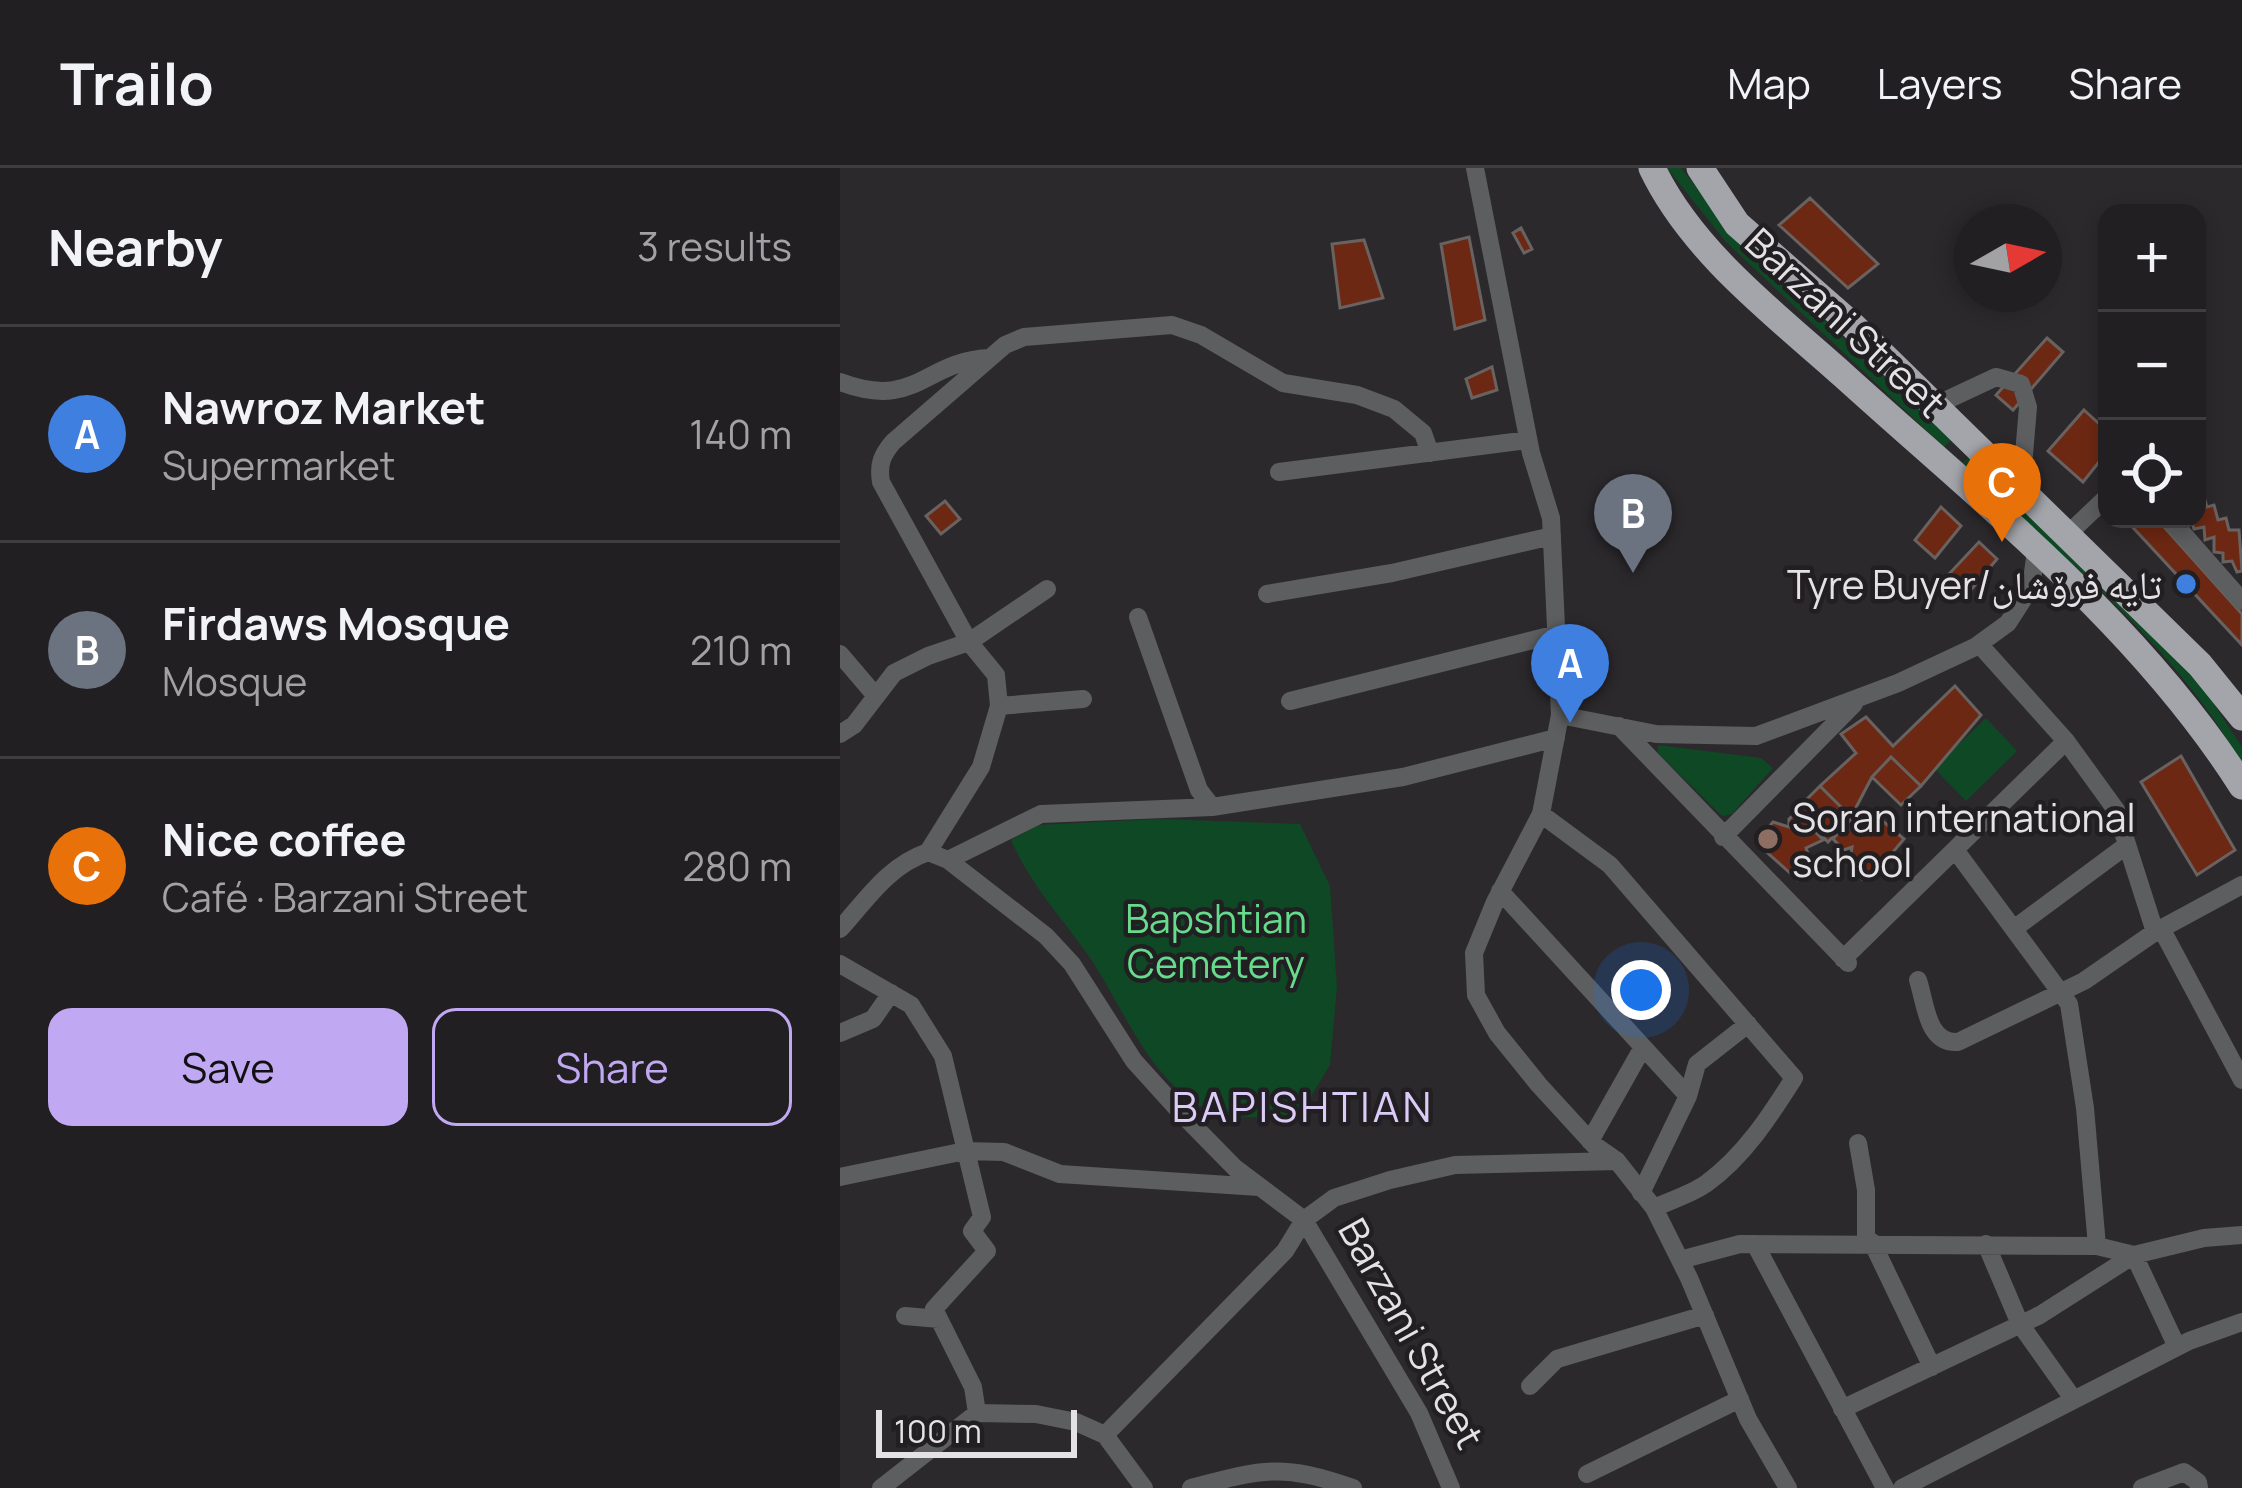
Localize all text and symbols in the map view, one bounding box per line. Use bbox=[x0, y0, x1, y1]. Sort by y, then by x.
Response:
text: Trailo bbox=[60, 44, 214, 122]
text: Map bbox=[1727, 54, 1811, 112]
text: Layers bbox=[1877, 54, 2003, 112]
text: Share bbox=[2069, 54, 2182, 112]
north arrow bbox=[1954, 204, 2062, 312]
map controls bbox=[2098, 204, 2206, 528]
button: + bbox=[2098, 204, 2206, 312]
text: Nearby bbox=[48, 212, 223, 281]
street label: Barzani Street bbox=[1734, 215, 1958, 429]
text: 3 results bbox=[637, 219, 792, 273]
button: − bbox=[2098, 312, 2206, 420]
text: Nawroz Market bbox=[162, 376, 486, 438]
text: A bbox=[74, 407, 100, 461]
text: 140 m bbox=[689, 407, 792, 461]
button: locate bbox=[2098, 420, 2206, 528]
text: Supermarket bbox=[162, 438, 395, 492]
pin: C bbox=[1963, 443, 2041, 542]
pin: B bbox=[1594, 474, 1672, 573]
place label: Tyre Buyer/تایە فرۆشان bbox=[1787, 557, 2162, 611]
marker: Tyre Buyer/تایە فرۆشان bbox=[2173, 571, 2199, 597]
text: Firdaws Mosque bbox=[162, 592, 510, 654]
text: B bbox=[75, 623, 99, 677]
text: 210 m bbox=[690, 623, 792, 677]
pin: A bbox=[1531, 624, 1609, 723]
text: Mosque bbox=[162, 654, 307, 708]
place label: Soran international school bbox=[1792, 790, 2136, 889]
text: Nice coffee bbox=[162, 808, 407, 870]
marker: Soran international school bbox=[1755, 826, 1781, 852]
text: C bbox=[73, 839, 101, 893]
text: 280 m bbox=[682, 839, 792, 893]
text: Café · Barzani Street bbox=[162, 870, 528, 924]
park label: Bapshtian Cemetery bbox=[1125, 891, 1307, 990]
your location bbox=[1611, 960, 1671, 1020]
button: Save bbox=[48, 1008, 408, 1126]
button: Share bbox=[432, 1008, 792, 1126]
district label: BAPISHTIAN bbox=[1172, 1077, 1434, 1135]
street label: Barzani Street bbox=[1326, 1208, 1498, 1458]
scale bar bbox=[876, 1404, 1077, 1457]
text: 100 m bbox=[894, 1408, 982, 1453]

